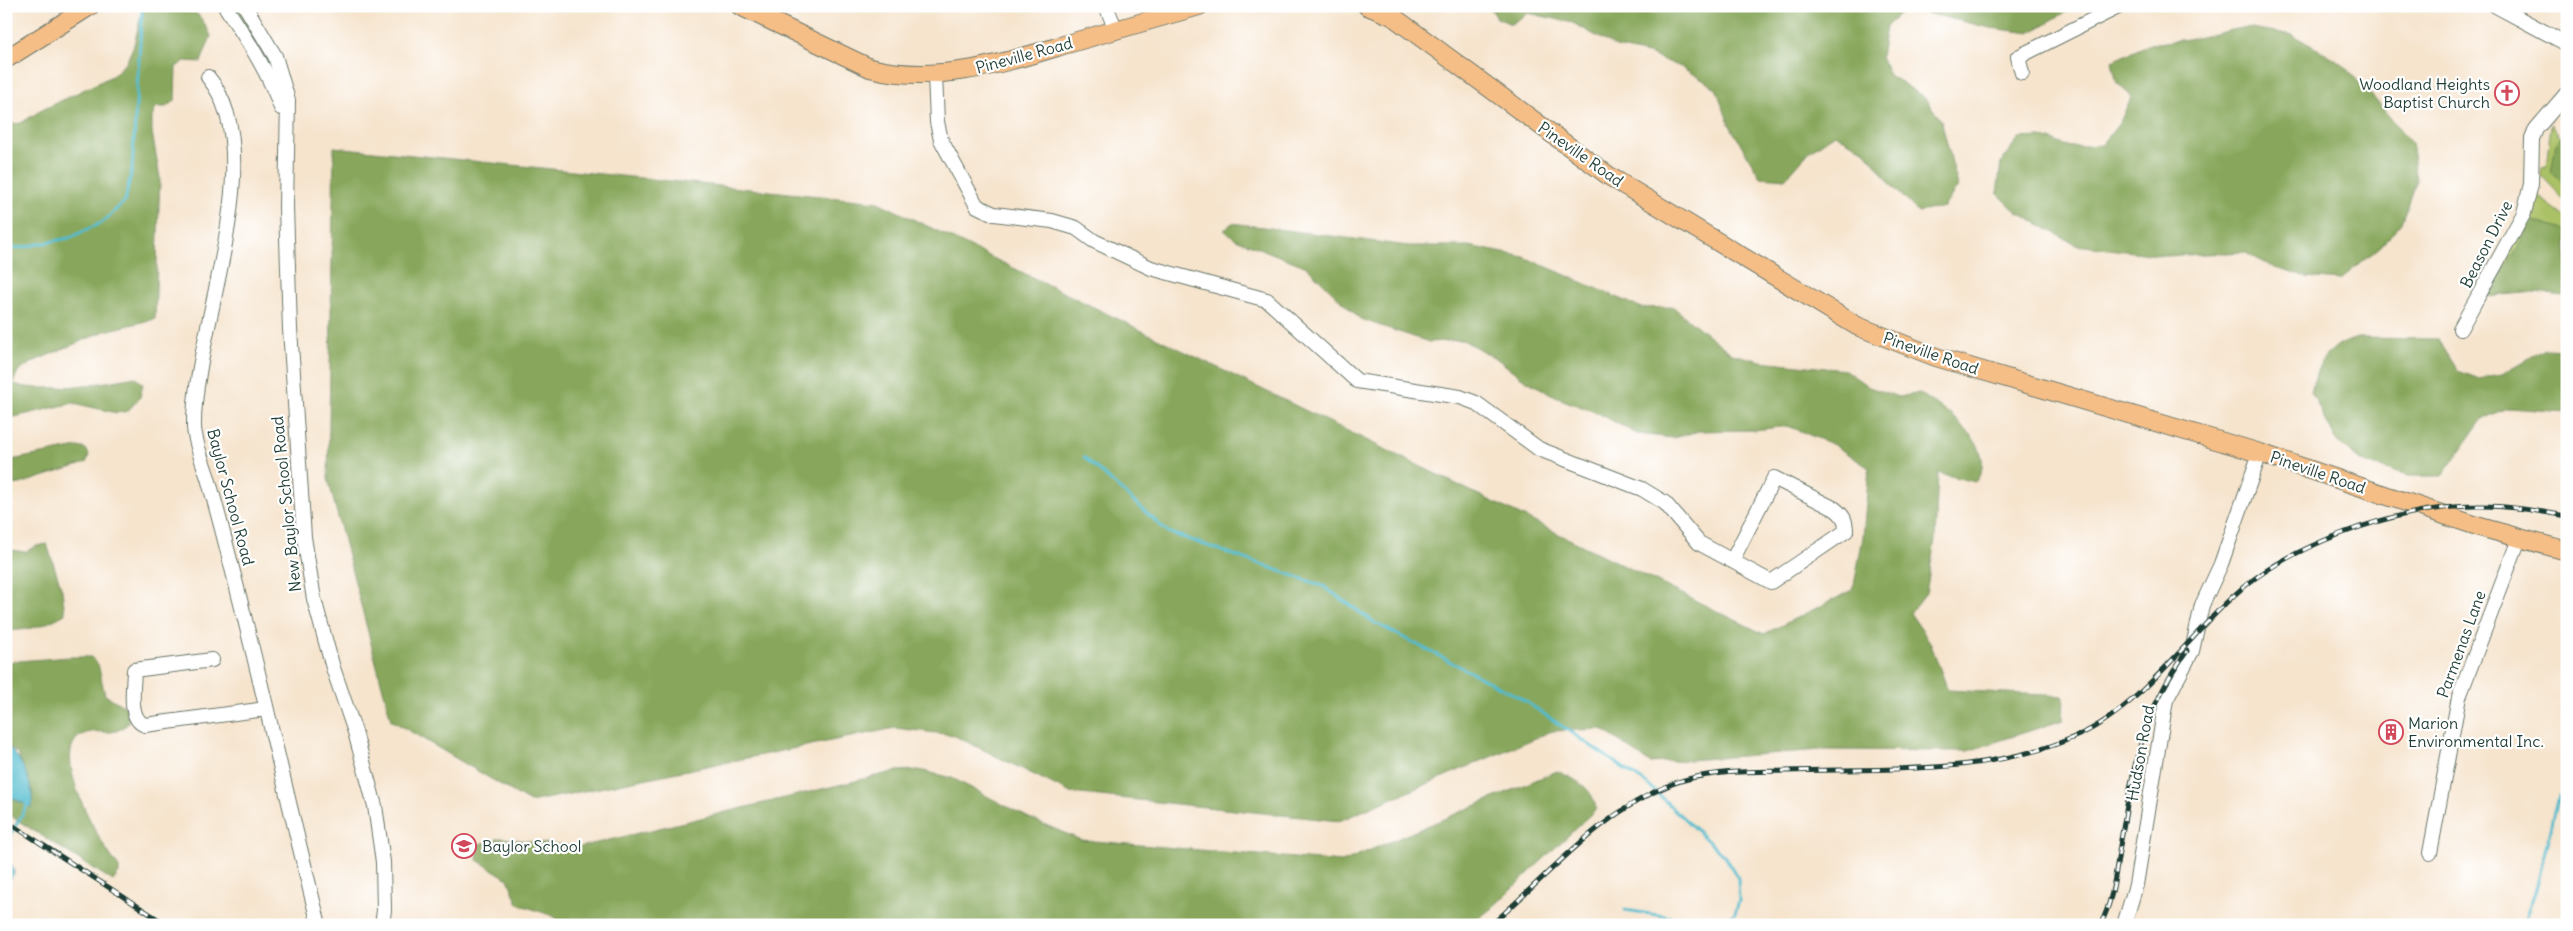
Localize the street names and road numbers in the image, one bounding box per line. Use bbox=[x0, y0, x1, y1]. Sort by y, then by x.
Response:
street label: Pineville Road bbox=[973, 32, 1075, 78]
street label: Pineville Road bbox=[1534, 117, 1628, 191]
street label: Beason Drive bbox=[2455, 197, 2517, 291]
street label: Pineville Road bbox=[1881, 327, 1981, 379]
street label: New Baylor School Road bbox=[267, 415, 305, 593]
street label: Baylor School Road bbox=[203, 426, 259, 568]
street label: Pineville Road bbox=[2268, 446, 2368, 498]
street label: Parmenas Lane bbox=[2432, 588, 2490, 700]
street label: Hudson Road bbox=[2122, 703, 2158, 803]

